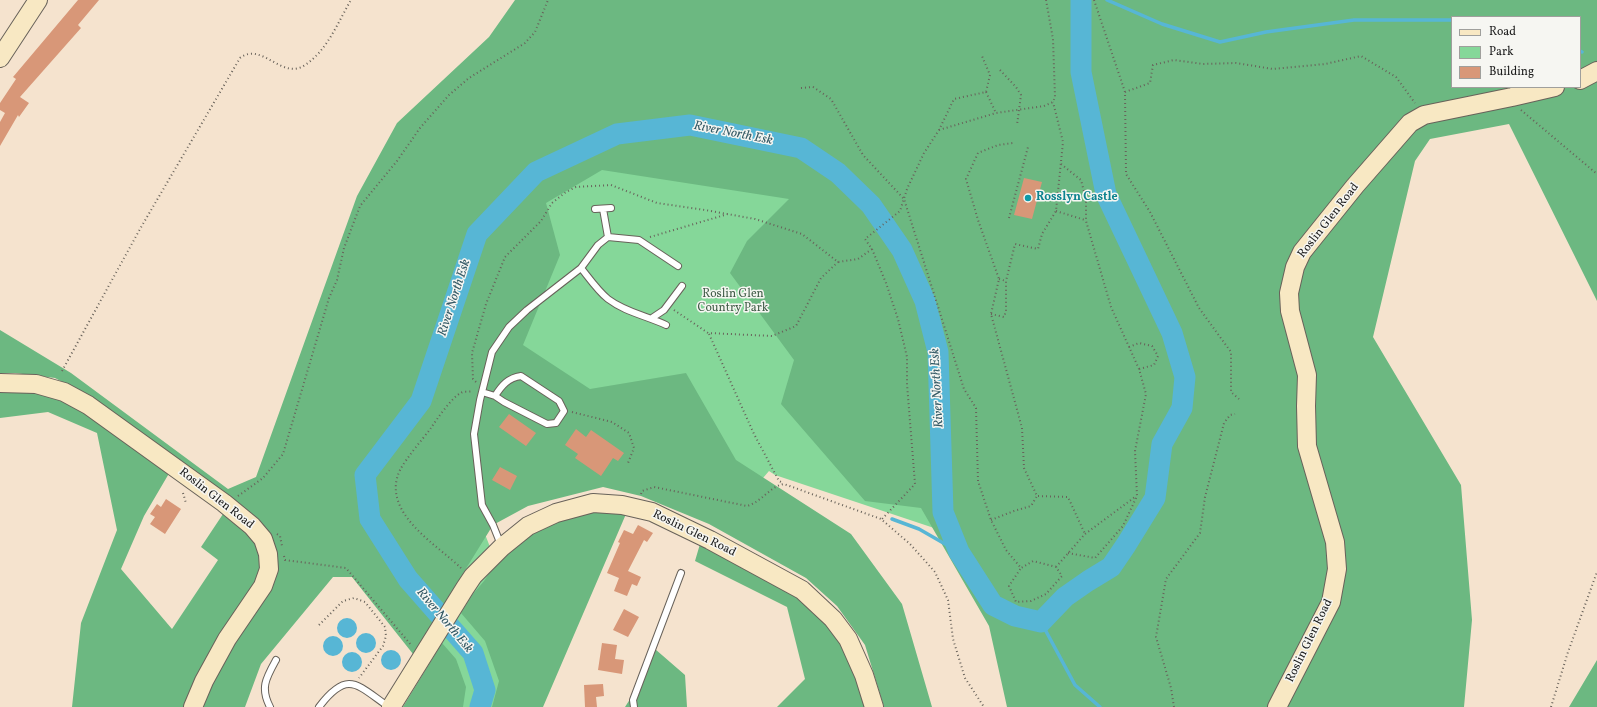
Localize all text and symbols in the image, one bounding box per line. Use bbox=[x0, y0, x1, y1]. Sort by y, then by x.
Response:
legend bbox=[1451, 16, 1581, 88]
text: Road bbox=[1489, 24, 1516, 40]
text: Park bbox=[1489, 44, 1514, 60]
text: Building bbox=[1489, 64, 1534, 80]
water label: River North Esk bbox=[692, 119, 774, 149]
street label: Roslin Glen Road bbox=[1295, 181, 1363, 261]
place label: Rosslyn Castle bbox=[1036, 191, 1118, 205]
marker: Rosslyn Castle bbox=[1023, 193, 1033, 203]
water label: River North Esk bbox=[435, 258, 475, 338]
park label: Roslin Glen Country Park bbox=[698, 288, 768, 316]
water label: River North Esk bbox=[928, 348, 948, 428]
street label: Roslin Glen Road bbox=[176, 465, 256, 533]
street label: Roslin Glen Road bbox=[650, 508, 738, 560]
water label: River North Esk bbox=[412, 585, 476, 657]
street label: Roslin Glen Road bbox=[1284, 597, 1336, 685]

